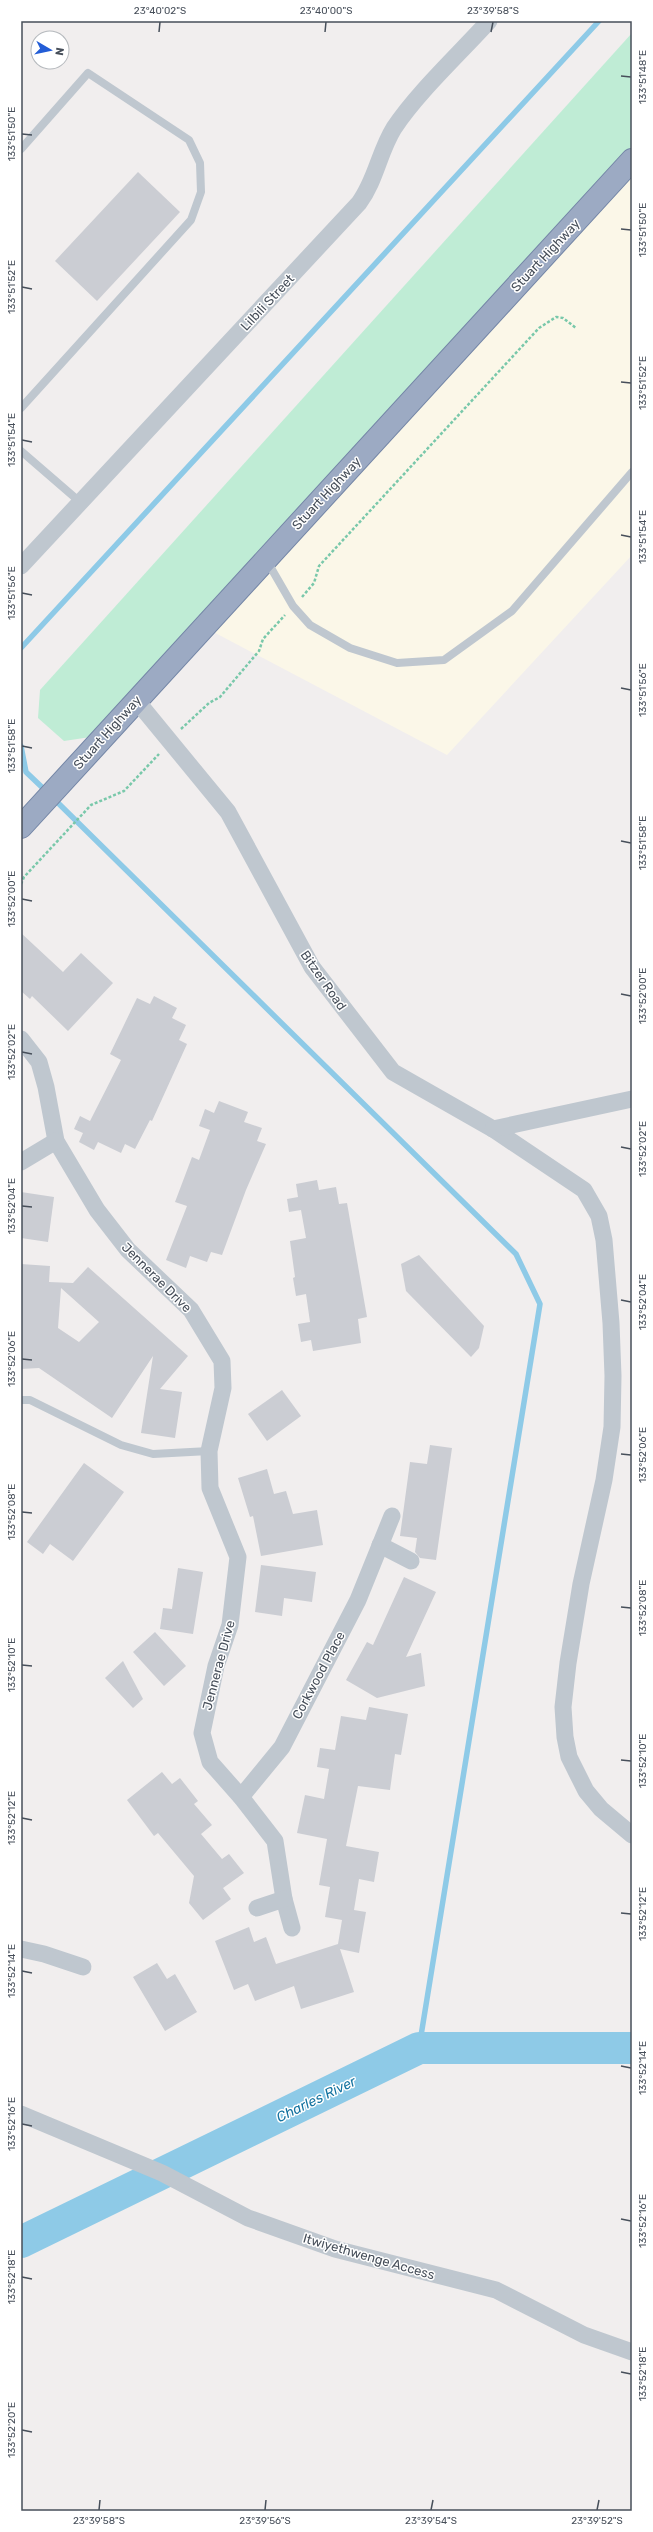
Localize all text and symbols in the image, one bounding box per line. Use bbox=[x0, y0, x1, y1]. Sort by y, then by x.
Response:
text: 23°40'02"S bbox=[134, 5, 186, 17]
text: 23°40'00"S bbox=[300, 5, 352, 17]
text: 23°39'58"S bbox=[467, 5, 519, 17]
north arrow bbox=[30, 30, 70, 70]
text: N bbox=[52, 47, 66, 56]
text: 133°51'48"E bbox=[637, 50, 649, 104]
text: 133°51'50"E bbox=[6, 107, 18, 161]
text: 133°51'50"E bbox=[637, 203, 649, 257]
street label: Stuart Highway bbox=[508, 216, 584, 295]
text: 133°51'52"E bbox=[6, 260, 18, 314]
street label: Lilbili Street bbox=[237, 271, 297, 334]
text: 133°51'52"E bbox=[637, 356, 649, 410]
text: 133°51'54"E bbox=[6, 413, 18, 467]
street label: Stuart Highway bbox=[289, 454, 365, 533]
text: 133°51'54"E bbox=[637, 510, 649, 564]
text: 133°51'56"E bbox=[6, 566, 18, 620]
text: 133°51'56"E bbox=[637, 663, 649, 717]
street label: Stuart Highway bbox=[70, 692, 145, 773]
text: 133°51'58"E bbox=[6, 719, 18, 773]
text: 133°51'58"E bbox=[637, 816, 649, 870]
text: 133°52'00"E bbox=[6, 871, 18, 927]
street label: Bitzer Road bbox=[298, 948, 350, 1013]
text: 133°52'00"E bbox=[637, 968, 649, 1024]
text: 133°52'02"E bbox=[6, 1024, 18, 1080]
text: 133°52'02"E bbox=[637, 1121, 649, 1177]
text: 133°52'04"E bbox=[6, 1178, 18, 1234]
street label: Jennerae Drive bbox=[119, 1239, 195, 1315]
text: 133°52'04"E bbox=[637, 1274, 649, 1330]
text: 133°52'06"E bbox=[6, 1331, 18, 1387]
text: 133°52'06"E bbox=[637, 1427, 649, 1483]
text: 133°52'08"E bbox=[6, 1484, 18, 1540]
text: 133°52'08"E bbox=[637, 1580, 649, 1636]
street label: Jennerae Drive bbox=[199, 1619, 238, 1712]
street label: Corkwood Place bbox=[289, 1629, 348, 1722]
text: 133°52'10"E bbox=[6, 1638, 18, 1692]
text: 133°52'10"E bbox=[637, 1734, 649, 1788]
text: 133°52'12"E bbox=[6, 1791, 18, 1845]
text: 133°52'12"E bbox=[637, 1887, 649, 1941]
text: 133°52'14"E bbox=[6, 1944, 18, 1998]
text: 133°52'14"E bbox=[637, 2041, 649, 2095]
water label: Charles River bbox=[274, 2073, 359, 2126]
text: 133°52'16"E bbox=[6, 2097, 18, 2151]
text: 133°52'16"E bbox=[637, 2194, 649, 2248]
street label: Itwiyethwenge Access bbox=[301, 2231, 437, 2284]
text: 133°52'18"E bbox=[6, 2250, 18, 2304]
text: 133°52'18"E bbox=[637, 2347, 649, 2401]
text: 133°52'20"E bbox=[6, 2402, 18, 2458]
text: 23°39'58"S bbox=[73, 2515, 125, 2527]
text: 23°39'56"S bbox=[239, 2515, 291, 2527]
text: 23°39'54"S bbox=[405, 2515, 457, 2527]
text: 23°39'52"S bbox=[571, 2515, 623, 2527]

